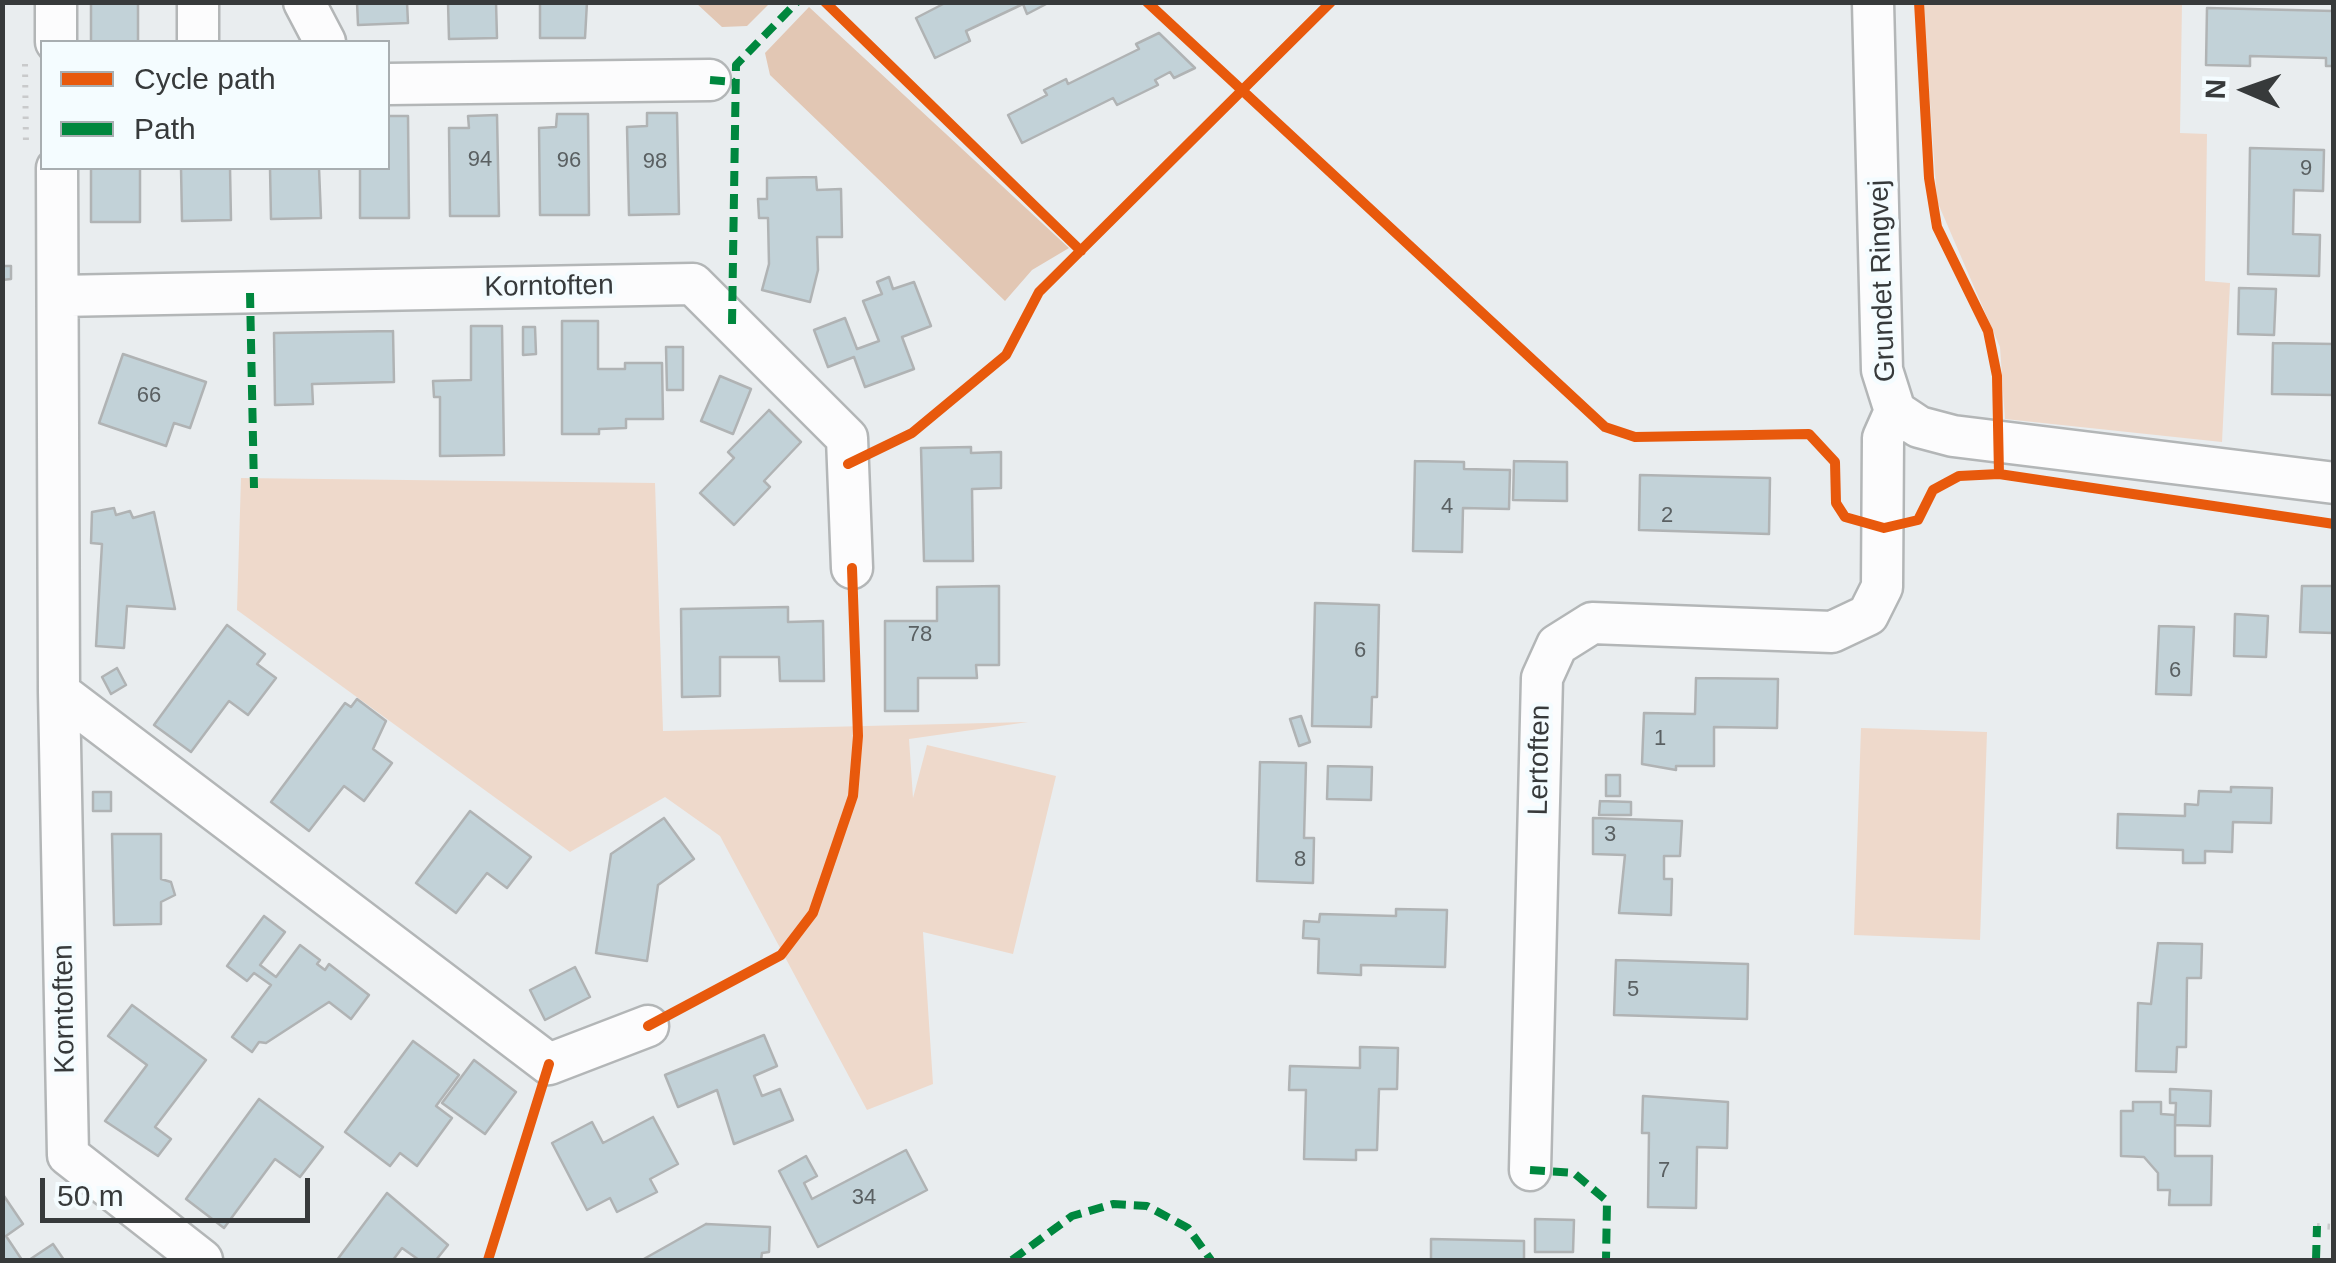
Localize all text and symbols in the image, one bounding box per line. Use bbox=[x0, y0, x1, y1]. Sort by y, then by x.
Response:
legend bbox=[40, 40, 390, 170]
north arrow bbox=[2196, 40, 2296, 140]
text: Cycle path bbox=[134, 62, 276, 95]
text: N bbox=[2200, 78, 2231, 100]
text: Path bbox=[134, 112, 196, 145]
house number: 94 bbox=[468, 147, 492, 173]
house number: 96 bbox=[557, 148, 581, 174]
house number: 98 bbox=[643, 149, 667, 175]
house number: 9 bbox=[2300, 156, 2312, 182]
street label: Grundet Ringvej bbox=[1863, 179, 1903, 383]
street label: Korntoften bbox=[484, 269, 614, 305]
house number: 66 bbox=[137, 383, 161, 409]
house number: 4 bbox=[1441, 494, 1453, 520]
house number: 2 bbox=[1661, 503, 1673, 529]
house number: 78 bbox=[908, 622, 932, 648]
house number: 6 bbox=[1354, 638, 1366, 664]
house number: 6 bbox=[2169, 658, 2181, 684]
street label: Lertoften bbox=[1522, 704, 1558, 816]
house number: 1 bbox=[1654, 726, 1666, 752]
house number: 3 bbox=[1604, 822, 1616, 848]
house number: 8 bbox=[1294, 847, 1306, 873]
street label: Korntoften bbox=[47, 944, 83, 1074]
house number: 5 bbox=[1627, 977, 1639, 1003]
scale bar bbox=[45, 1158, 315, 1220]
house number: 7 bbox=[1658, 1158, 1670, 1184]
text: 50 m bbox=[57, 1179, 124, 1212]
house number: 34 bbox=[852, 1185, 876, 1211]

